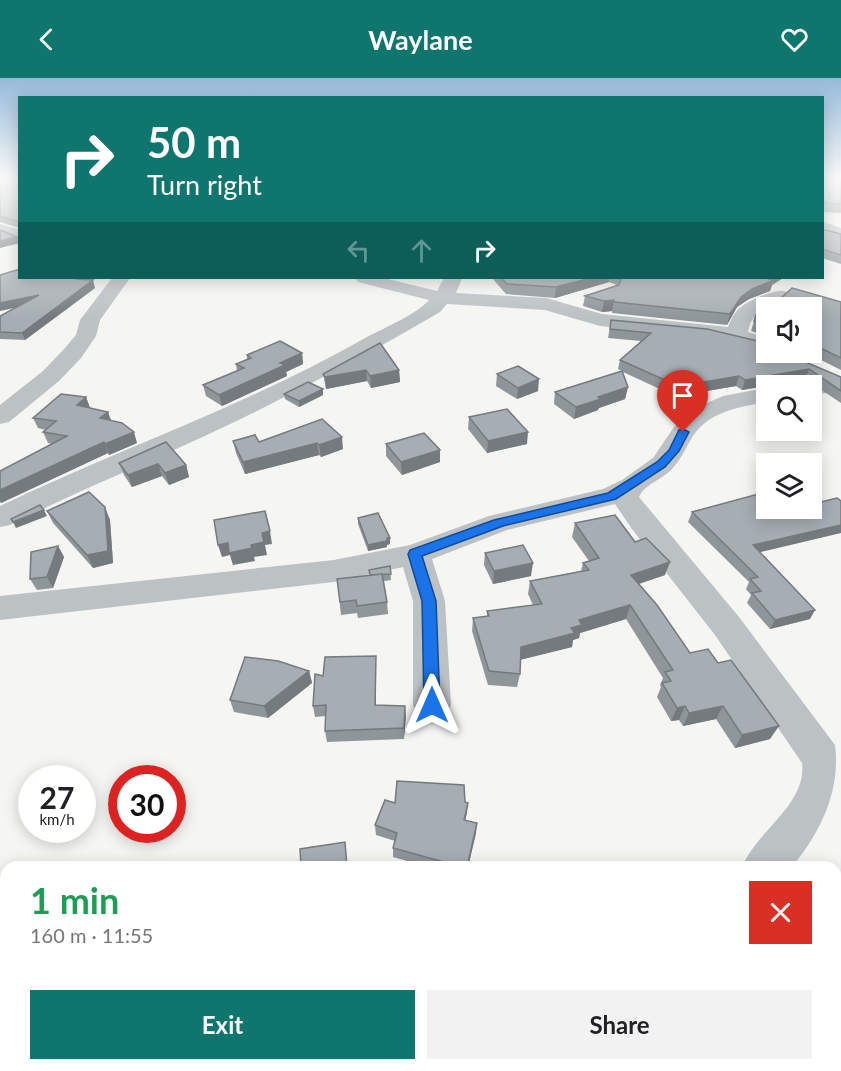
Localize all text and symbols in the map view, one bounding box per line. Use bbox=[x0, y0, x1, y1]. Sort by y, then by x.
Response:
icon: back bbox=[30, 23, 63, 56]
text: Waylane bbox=[368, 23, 473, 56]
icon: heart bbox=[778, 23, 811, 56]
text: 50 m bbox=[147, 117, 241, 167]
icon: right bbox=[48, 120, 126, 198]
text: Turn right bbox=[147, 168, 262, 201]
icon: left bbox=[342, 234, 375, 267]
icon: ahead bbox=[405, 234, 438, 267]
icon: right bbox=[468, 234, 501, 267]
map controls bbox=[756, 297, 822, 519]
button: sound bbox=[756, 297, 822, 363]
pin bbox=[657, 370, 708, 432]
button: search bbox=[756, 375, 822, 441]
icon: arrive bbox=[666, 379, 699, 412]
button: layers bbox=[756, 453, 822, 519]
position arrow bbox=[400, 673, 464, 737]
speed limit sign: 30 bbox=[108, 765, 186, 843]
text: 27 bbox=[40, 779, 74, 815]
text: km/h bbox=[39, 810, 75, 828]
text: 1 min bbox=[30, 878, 119, 922]
button: close bbox=[749, 881, 812, 944]
text: 160 m · 11:55 bbox=[30, 923, 153, 947]
button: Exit bbox=[30, 990, 415, 1059]
button: Share bbox=[427, 990, 812, 1059]

